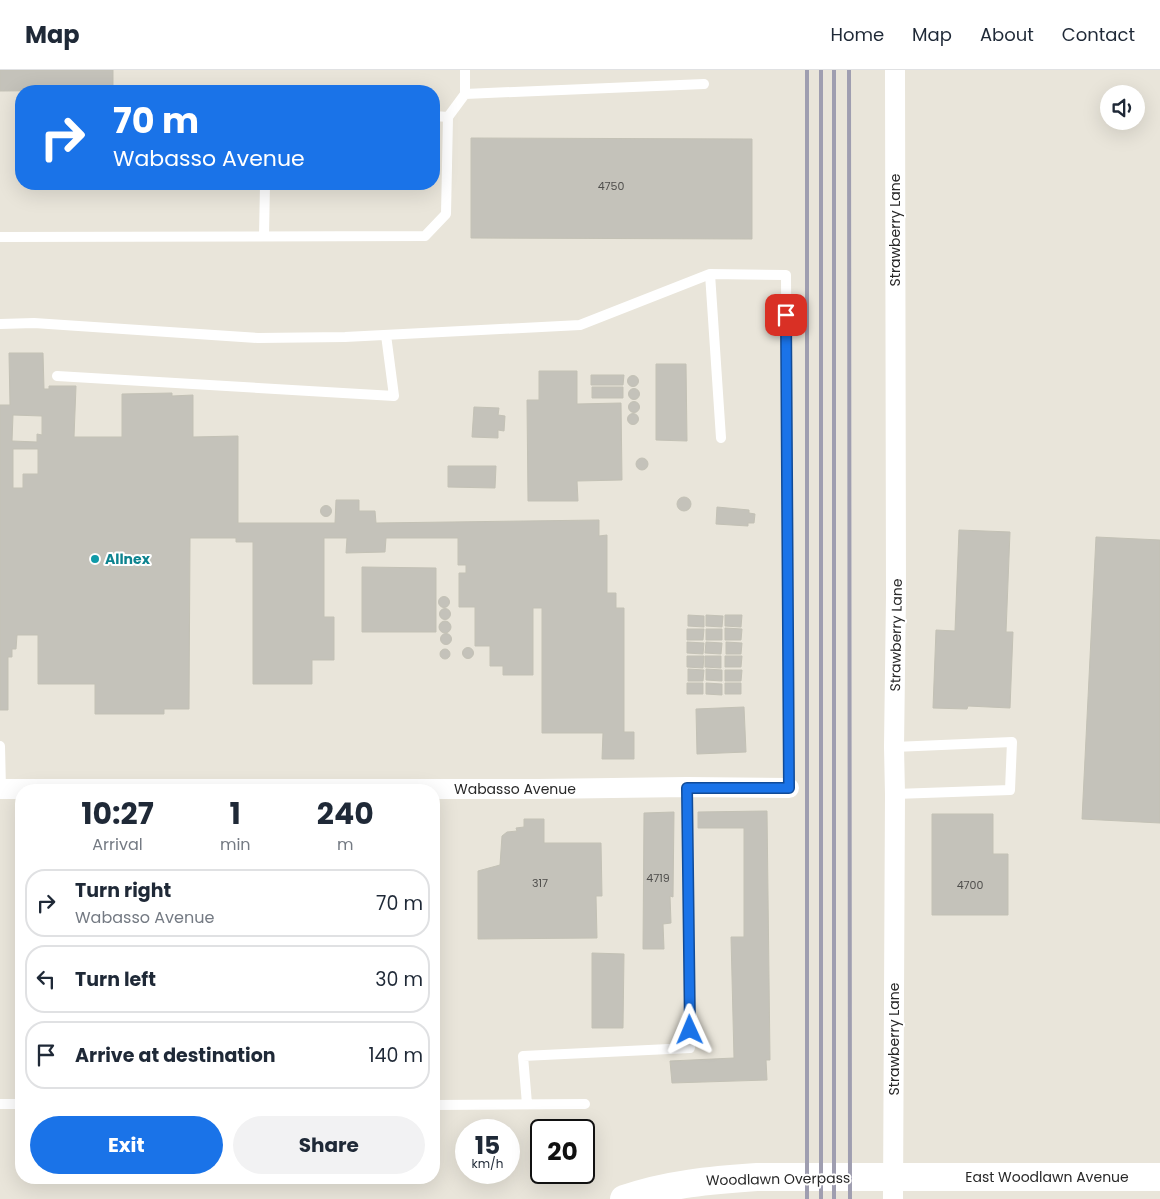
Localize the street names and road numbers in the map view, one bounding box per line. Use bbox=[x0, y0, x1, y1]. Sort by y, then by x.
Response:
street label: Strawberry Lane bbox=[885, 173, 905, 286]
street label: Strawberry Lane bbox=[885, 578, 907, 692]
street label: Wabasso Avenue bbox=[454, 779, 576, 799]
street label: Strawberry Lane bbox=[884, 982, 904, 1095]
street label: East Woodlawn Avenue bbox=[965, 1167, 1129, 1187]
street label: Woodlawn Overpass bbox=[706, 1168, 850, 1190]

